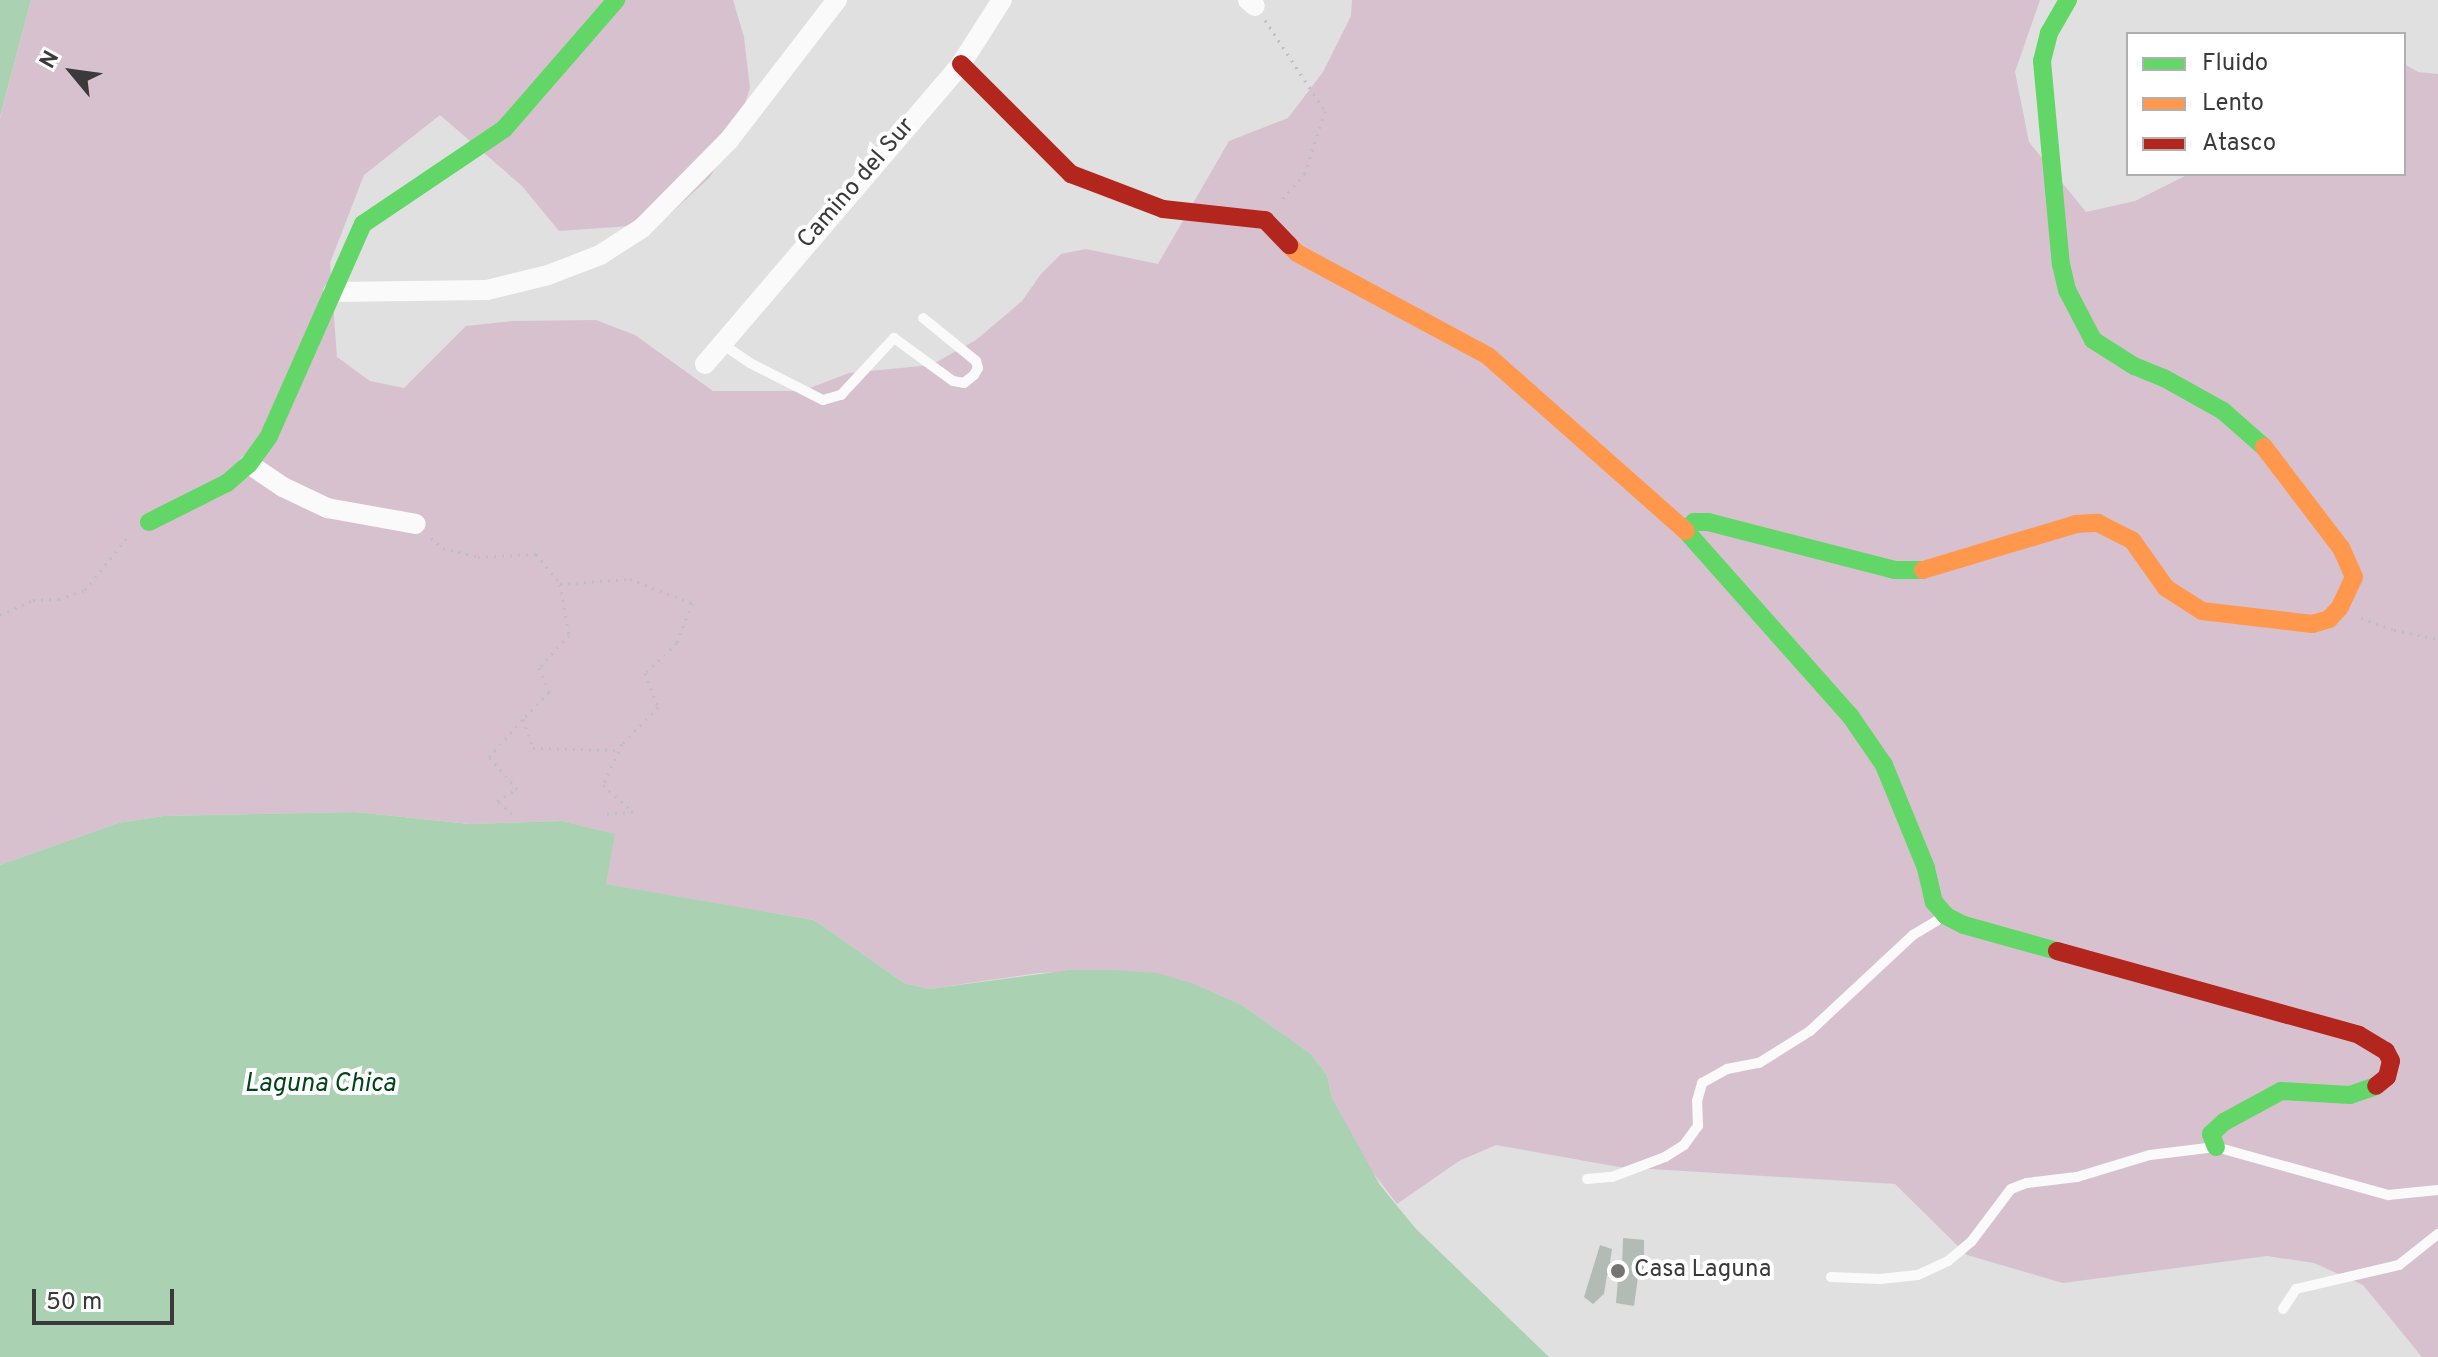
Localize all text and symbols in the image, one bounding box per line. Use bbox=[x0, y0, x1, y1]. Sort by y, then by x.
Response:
north arrow bbox=[32, 32, 112, 112]
legend bbox=[2126, 32, 2406, 176]
text: N bbox=[35, 47, 66, 74]
text: Fluido bbox=[2202, 49, 2268, 79]
text: Lento bbox=[2202, 89, 2264, 119]
street label: Camino del Sur bbox=[792, 113, 922, 255]
text: Atasco bbox=[2202, 129, 2276, 159]
water label: Laguna Chica bbox=[244, 1069, 396, 1101]
place label: Casa Laguna bbox=[1634, 1257, 1771, 1285]
marker: Casa Laguna bbox=[1609, 1262, 1627, 1280]
scale bar bbox=[36, 1273, 178, 1323]
text: 50 m bbox=[46, 1288, 102, 1318]

